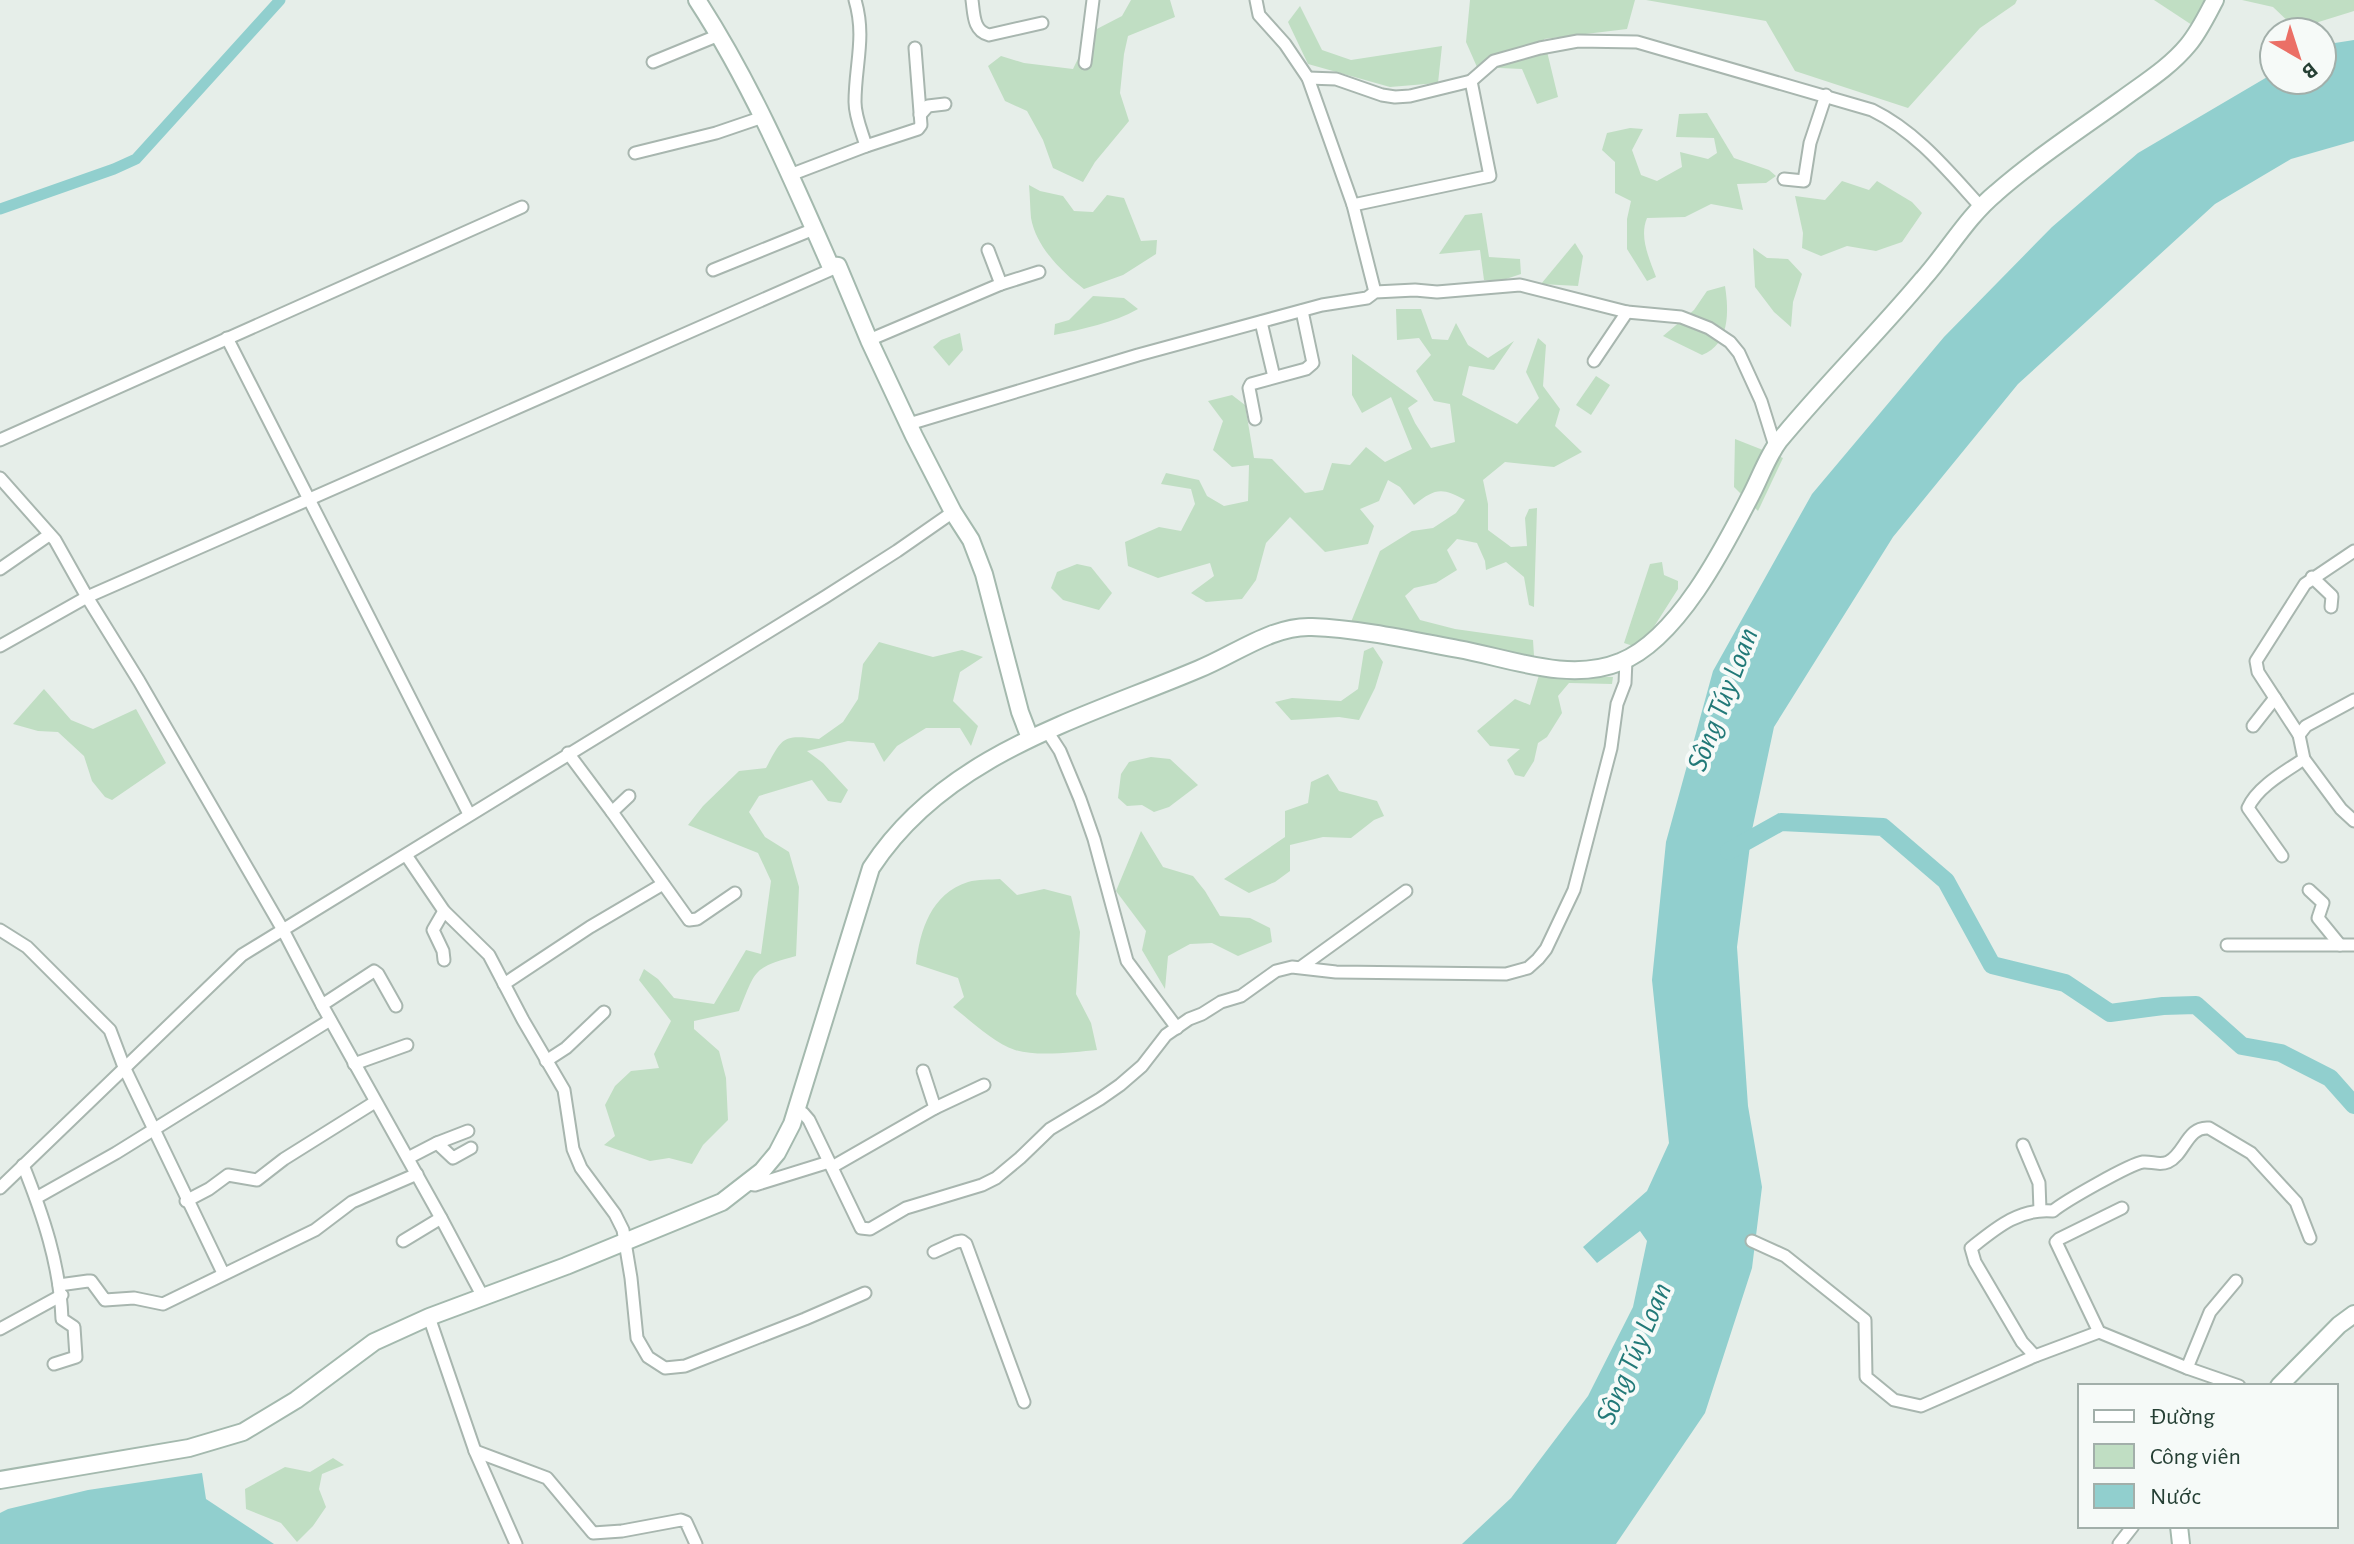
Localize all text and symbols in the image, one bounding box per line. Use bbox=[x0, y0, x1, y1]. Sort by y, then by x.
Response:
north arrow bbox=[2258, 16, 2338, 96]
text: B bbox=[2298, 58, 2322, 83]
water label: Sông Túy Loan bbox=[1682, 624, 1764, 775]
water label: Sông Túy Loan bbox=[1591, 1278, 1677, 1429]
legend bbox=[2078, 1384, 2338, 1528]
text: Đường bbox=[2150, 1405, 2215, 1429]
text: Công viên bbox=[2150, 1445, 2241, 1469]
text: Nước bbox=[2150, 1485, 2201, 1509]

